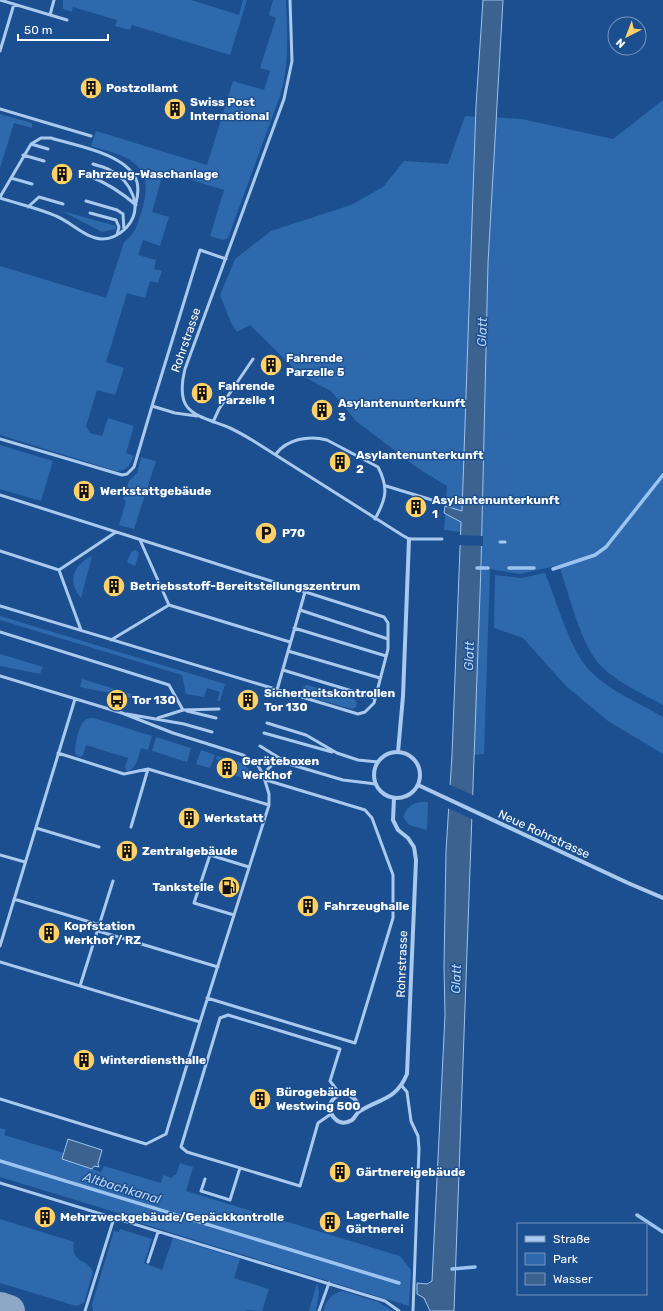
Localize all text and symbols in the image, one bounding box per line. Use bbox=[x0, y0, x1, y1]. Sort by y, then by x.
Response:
scale bar bbox=[18, 16, 108, 42]
north arrow bbox=[607, 16, 647, 56]
text: 50 m bbox=[24, 23, 52, 37]
text: N bbox=[613, 36, 628, 51]
building icon: Postzollamt bbox=[78, 75, 104, 101]
place label: Postzollamt bbox=[106, 81, 178, 95]
place label: Swiss Post International bbox=[190, 95, 269, 123]
building icon: Swiss Post International bbox=[162, 96, 188, 122]
building icon: Fahrzeug-Waschanlage bbox=[49, 161, 75, 187]
place label: Fahrzeug-Waschanlage bbox=[78, 167, 218, 181]
street label: Rohrstrasse bbox=[168, 306, 204, 374]
water label: Glatt bbox=[474, 316, 490, 347]
place label: Fahrende Parzelle 5 bbox=[286, 351, 345, 379]
building icon: Fahrende Parzelle 5 bbox=[258, 352, 284, 378]
place label: Fahrende Parzelle 1 bbox=[218, 379, 275, 407]
building icon: Fahrende Parzelle 1 bbox=[189, 380, 215, 406]
place label: Asylantenunterkunft 3 bbox=[338, 396, 466, 424]
building icon: Asylantenunterkunft 3 bbox=[309, 397, 335, 423]
place label: Asylantenunterkunft 2 bbox=[356, 448, 484, 476]
building icon: Asylantenunterkunft 2 bbox=[327, 449, 353, 475]
building icon: Werkstattgebäude bbox=[71, 478, 97, 504]
place label: Werkstattgebäude bbox=[100, 484, 211, 498]
place label: Asylantenunterkunft 1 bbox=[432, 493, 560, 521]
building icon: Asylantenunterkunft 1 bbox=[403, 494, 429, 520]
parking icon: P70 bbox=[253, 520, 279, 546]
place label: P70 bbox=[282, 526, 305, 540]
building icon: Betriebsstoff-Bereitstellungszentrum bbox=[101, 573, 127, 599]
place label: Betriebsstoff-Bereitstellungszentrum bbox=[130, 579, 360, 593]
water label: Glatt bbox=[461, 640, 477, 671]
place label: Sicherheitskontrollen Tor 130 bbox=[264, 686, 395, 714]
bus stop icon: Tor 130 bbox=[104, 687, 130, 713]
building icon: Sicherheitskontrollen Tor 130 bbox=[235, 687, 261, 713]
place label: Tor 130 bbox=[132, 693, 176, 707]
place label: Geräteboxen Werkhof bbox=[242, 754, 319, 782]
building icon: Geräteboxen Werkhof bbox=[214, 755, 240, 781]
building icon: Werkstatt bbox=[176, 805, 202, 831]
street label: Neue Rohrstrasse bbox=[496, 807, 592, 861]
place label: Werkstatt bbox=[204, 811, 264, 825]
building icon: Zentralgebäude bbox=[114, 838, 140, 864]
place label: Zentralgebäude bbox=[142, 844, 238, 858]
fuel station icon: Tankstelle bbox=[216, 874, 242, 900]
place label: Tankstelle bbox=[152, 880, 214, 894]
building icon: Fahrzeughalle bbox=[295, 893, 321, 919]
place label: Fahrzeughalle bbox=[324, 899, 409, 913]
place label: Kopfstation Werkhof / RZ bbox=[64, 919, 141, 947]
building icon: Kopfstation Werkhof / RZ bbox=[36, 920, 62, 946]
street label: Rohrstrasse bbox=[394, 930, 410, 998]
water label: Glatt bbox=[448, 963, 464, 994]
building icon: Winterdiensthalle bbox=[71, 1047, 97, 1073]
place label: Winterdiensthalle bbox=[100, 1053, 206, 1067]
place label: Bürogebäude Westwing 500 bbox=[276, 1085, 361, 1113]
building icon: Bürogebäude Westwing 500 bbox=[247, 1086, 273, 1112]
building icon: Gärtnereigebäude bbox=[327, 1159, 353, 1185]
place label: Gärtnereigebäude bbox=[356, 1165, 465, 1179]
water label: Altbachkanal bbox=[80, 1169, 163, 1207]
building icon: Mehrzweckgebäude/Gepäckkontrolle bbox=[32, 1204, 58, 1230]
place label: Lagerhalle Gärtnerei bbox=[346, 1208, 409, 1236]
building icon: Lagerhalle Gärtnerei bbox=[317, 1209, 343, 1235]
place label: Mehrzweckgebäude/Gepäckkontrolle bbox=[60, 1210, 284, 1224]
legend bbox=[517, 1223, 647, 1295]
text: Straße bbox=[553, 1232, 590, 1246]
text: Park bbox=[553, 1252, 579, 1266]
text: Wasser bbox=[553, 1272, 593, 1286]

